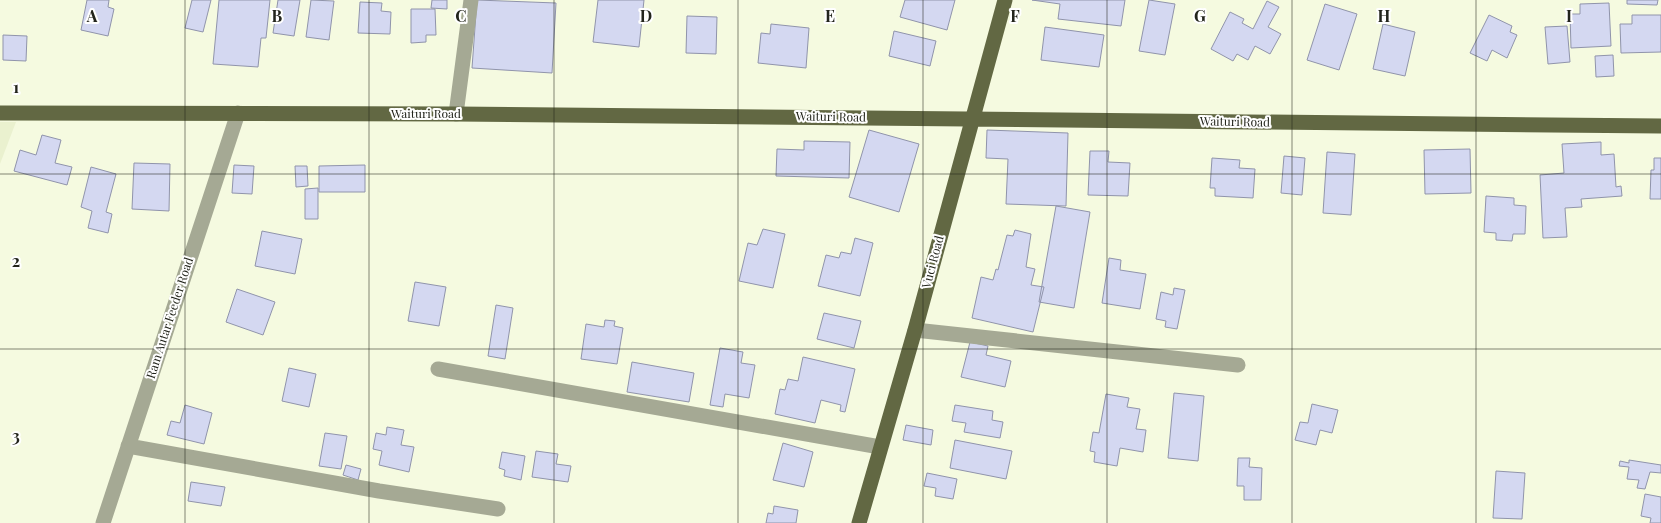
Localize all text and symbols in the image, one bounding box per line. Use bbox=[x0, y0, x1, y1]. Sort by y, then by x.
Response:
text: A bbox=[86, 5, 98, 26]
text: B bbox=[272, 5, 283, 26]
text: C bbox=[455, 5, 467, 26]
text: D bbox=[640, 5, 652, 26]
text: E bbox=[825, 5, 835, 26]
text: F bbox=[1010, 5, 1020, 26]
text: G bbox=[1194, 5, 1206, 26]
text: H bbox=[1378, 5, 1391, 26]
text: I bbox=[1566, 5, 1572, 26]
text: 1 bbox=[13, 76, 19, 97]
street label: Waituri Road bbox=[390, 105, 461, 121]
street label: Waituri Road bbox=[795, 107, 866, 125]
street label: Waituri Road bbox=[1199, 112, 1270, 130]
street label: Vuci Road bbox=[917, 234, 947, 291]
text: 2 bbox=[12, 250, 20, 271]
street label: Ram Autar Feeder Road bbox=[142, 255, 196, 380]
text: 3 bbox=[12, 425, 20, 446]

